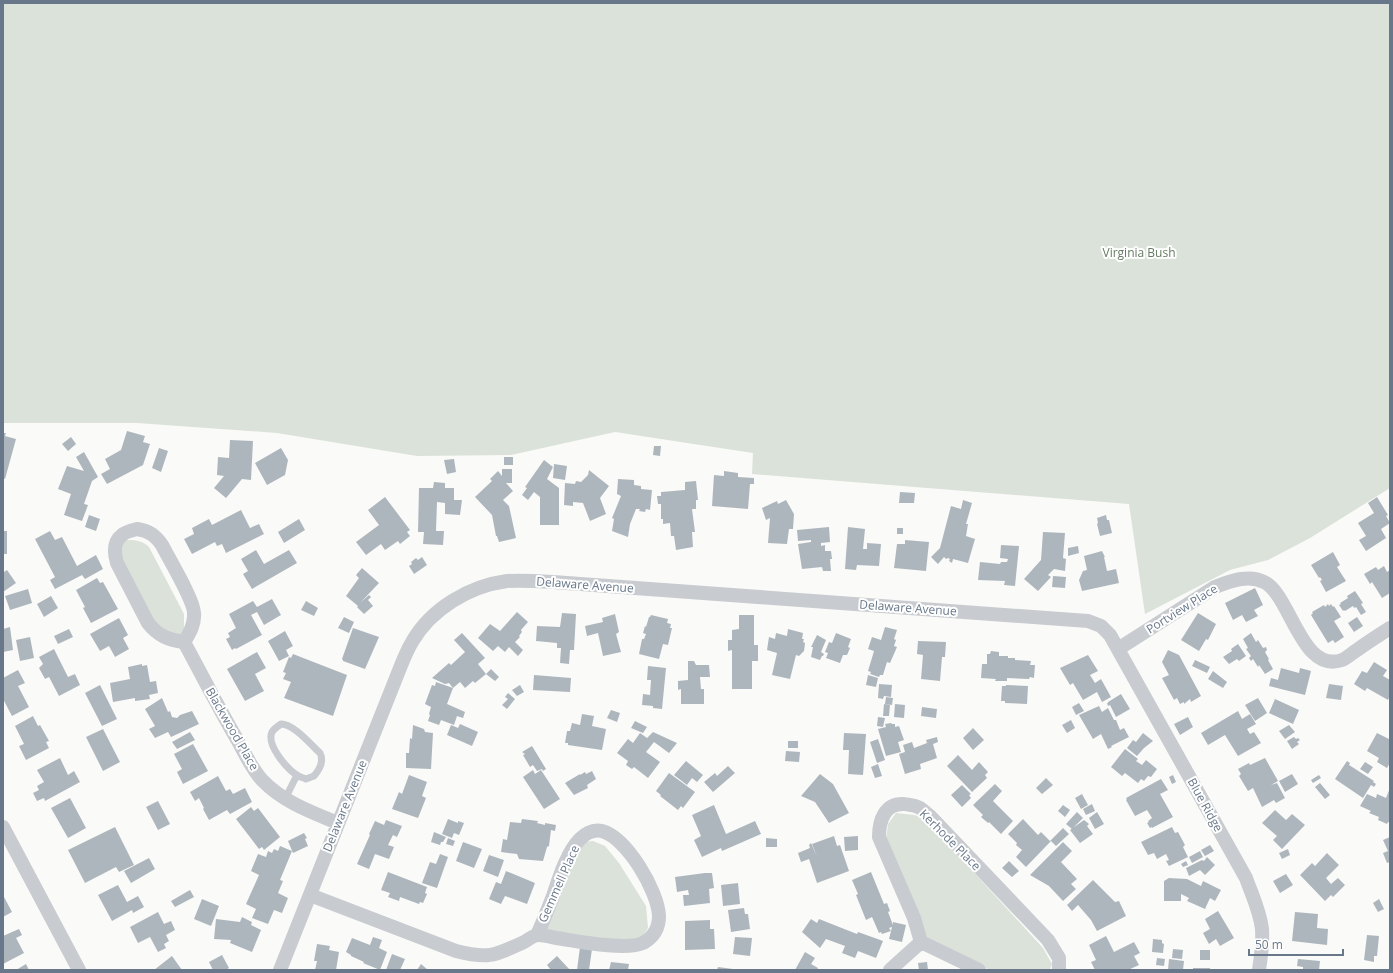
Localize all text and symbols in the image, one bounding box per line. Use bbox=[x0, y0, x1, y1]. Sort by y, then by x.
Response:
park label: Virginia Bush bbox=[1103, 244, 1176, 261]
street label: Delaware Avenue bbox=[536, 573, 635, 596]
street label: Portview Place bbox=[1143, 580, 1221, 637]
street label: Delaware Avenue bbox=[859, 596, 958, 619]
street label: Blackwood Place bbox=[202, 684, 263, 774]
street label: Delaware Avenue bbox=[318, 757, 371, 854]
street label: Blue Ridge bbox=[1184, 775, 1227, 835]
street label: Kerhode Place bbox=[916, 805, 985, 874]
street label: Gemmell Place bbox=[534, 842, 583, 925]
scale bar bbox=[1249, 931, 1343, 957]
text: 50 m bbox=[1255, 936, 1283, 953]

